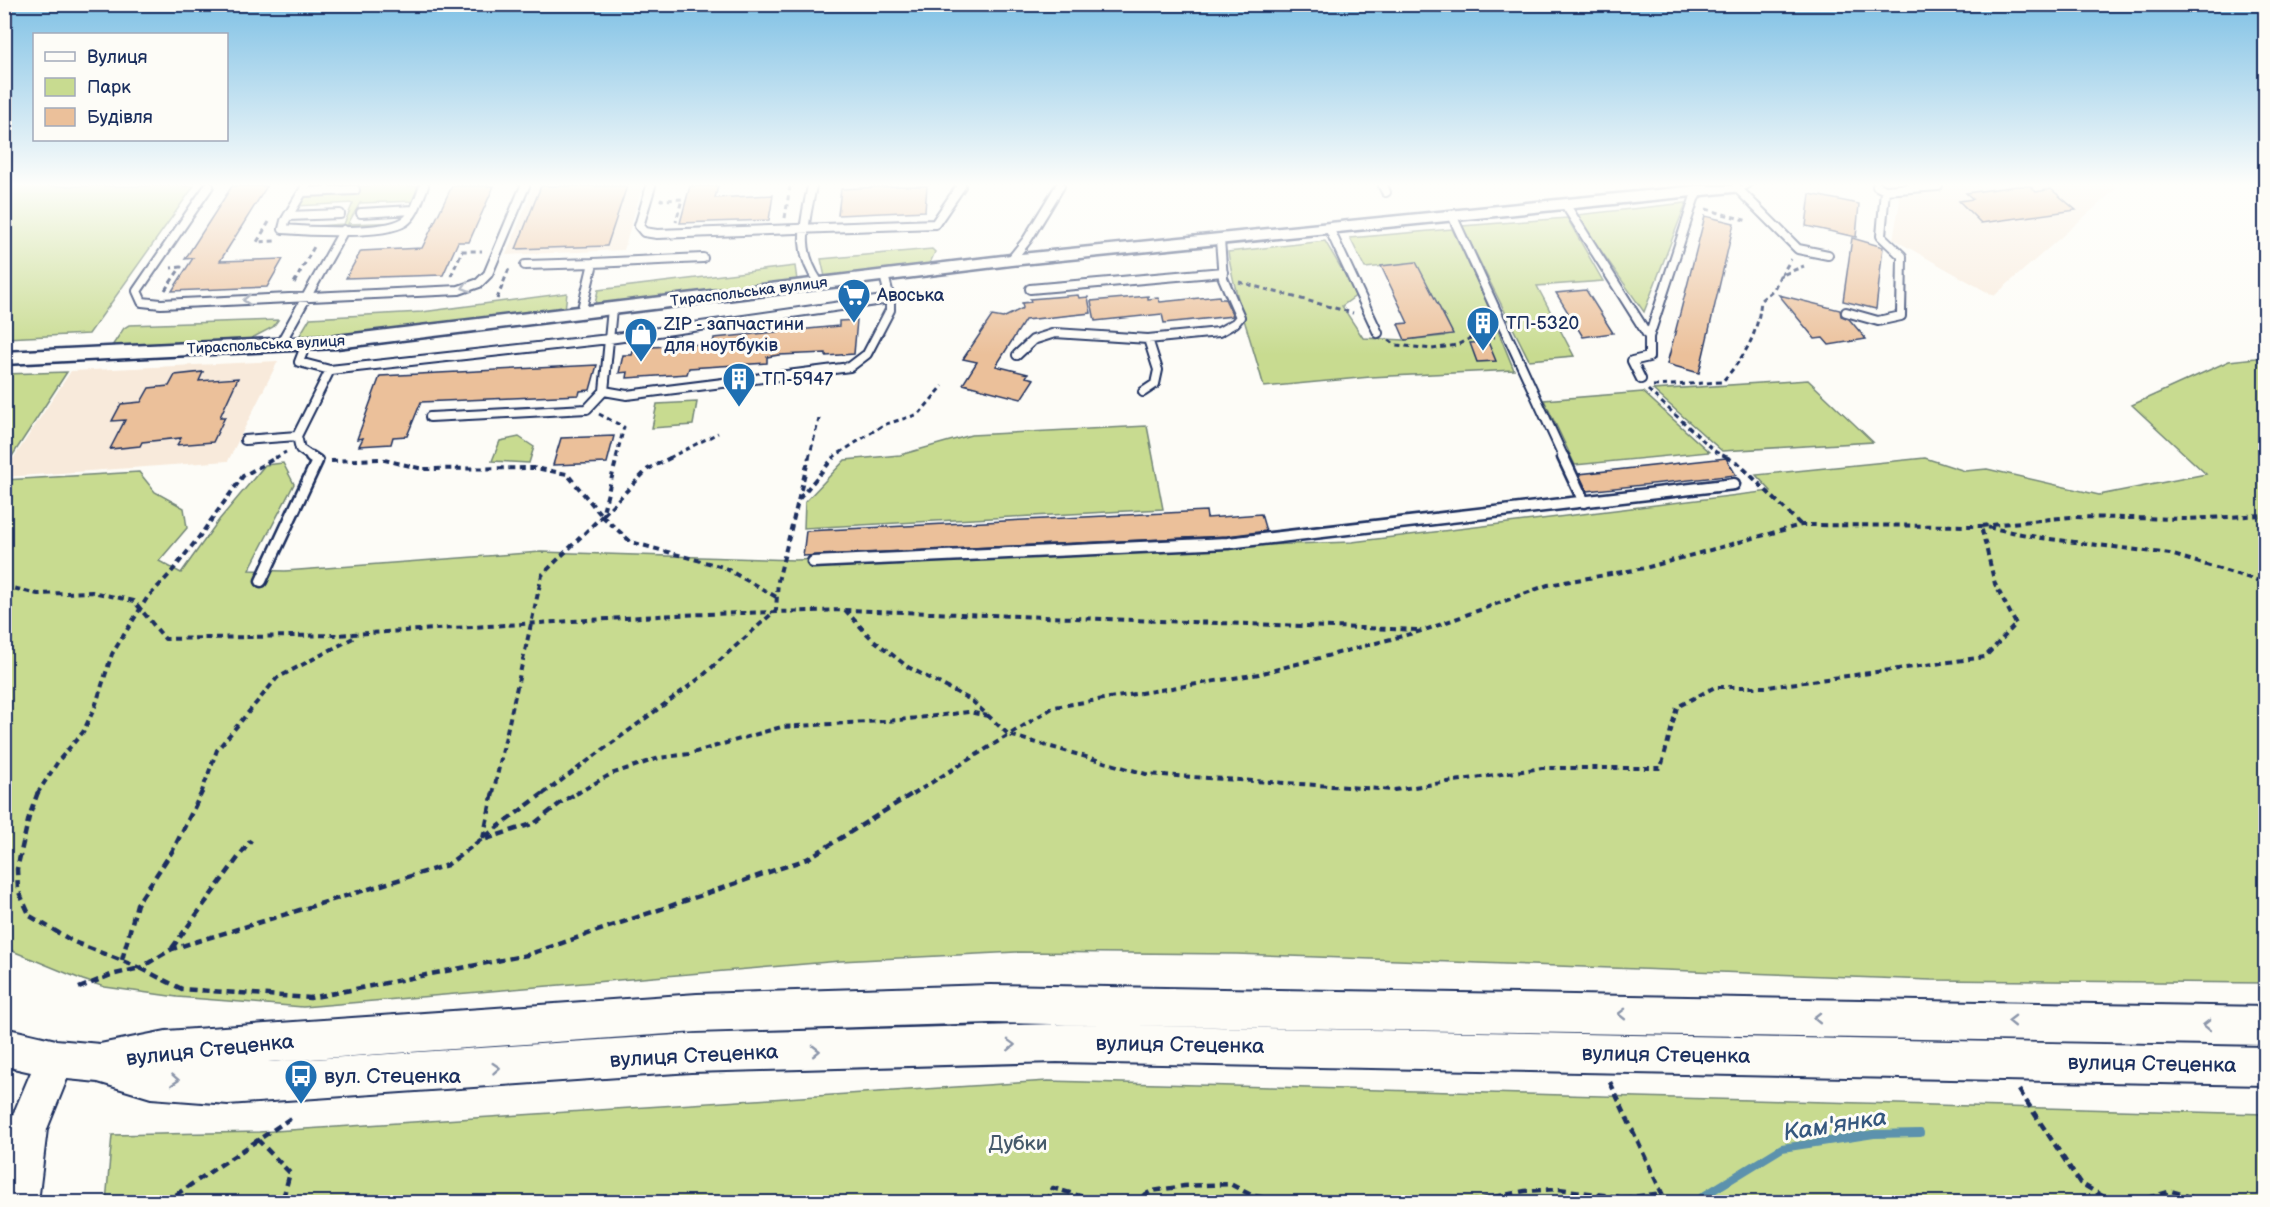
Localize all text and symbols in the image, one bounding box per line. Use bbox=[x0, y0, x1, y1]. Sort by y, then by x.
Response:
legend bbox=[33, 33, 228, 141]
text: Вулиця bbox=[87, 47, 148, 68]
text: Парк bbox=[87, 77, 131, 98]
text: Будівля bbox=[87, 107, 153, 128]
street label: Тираспольська вулиця bbox=[669, 273, 829, 311]
supermarket icon: Авоська bbox=[836, 277, 872, 324]
one-way arrow bbox=[461, 280, 472, 292]
place label: Авоська bbox=[876, 285, 945, 306]
one-way arrow bbox=[243, 293, 252, 306]
building icon: ТП-5320 bbox=[1465, 305, 1501, 352]
place label: ТП-5320 bbox=[1506, 313, 1579, 334]
place label: ZIP - запчастини для ноутбуків bbox=[663, 314, 804, 356]
shop icon: ZIP - запчастини для ноутбуків bbox=[623, 316, 659, 363]
street label: Тираспольська вулиця bbox=[186, 331, 346, 359]
building icon: ТП-5947 bbox=[721, 361, 757, 408]
place label: ТП-5947 bbox=[762, 369, 833, 390]
one-way arrow bbox=[1618, 1008, 1627, 1020]
one-way arrow bbox=[1813, 1012, 1822, 1024]
one-way arrow bbox=[2008, 1015, 2017, 1028]
one-way arrow bbox=[2203, 1019, 2212, 1031]
street label: вулиця Стеценка bbox=[125, 1029, 296, 1071]
street label: вулиця Стеценка bbox=[1095, 1031, 1265, 1059]
one-way arrow bbox=[1007, 1038, 1016, 1051]
street label: вулиця Стеценка bbox=[609, 1039, 780, 1073]
street label: вулиця Стеценка bbox=[1581, 1041, 1751, 1069]
one-way arrow bbox=[812, 1045, 821, 1057]
street label: вулиця Стеценка bbox=[2067, 1050, 2237, 1078]
bus stop icon: вул. Стеценка bbox=[283, 1058, 319, 1105]
one-way arrow bbox=[491, 1062, 500, 1075]
place label: вул. Стеценка bbox=[324, 1064, 462, 1089]
one-way arrow bbox=[171, 1073, 180, 1086]
water label: Кам'янка bbox=[1781, 1102, 1889, 1148]
park label: Дубки bbox=[989, 1131, 1047, 1156]

